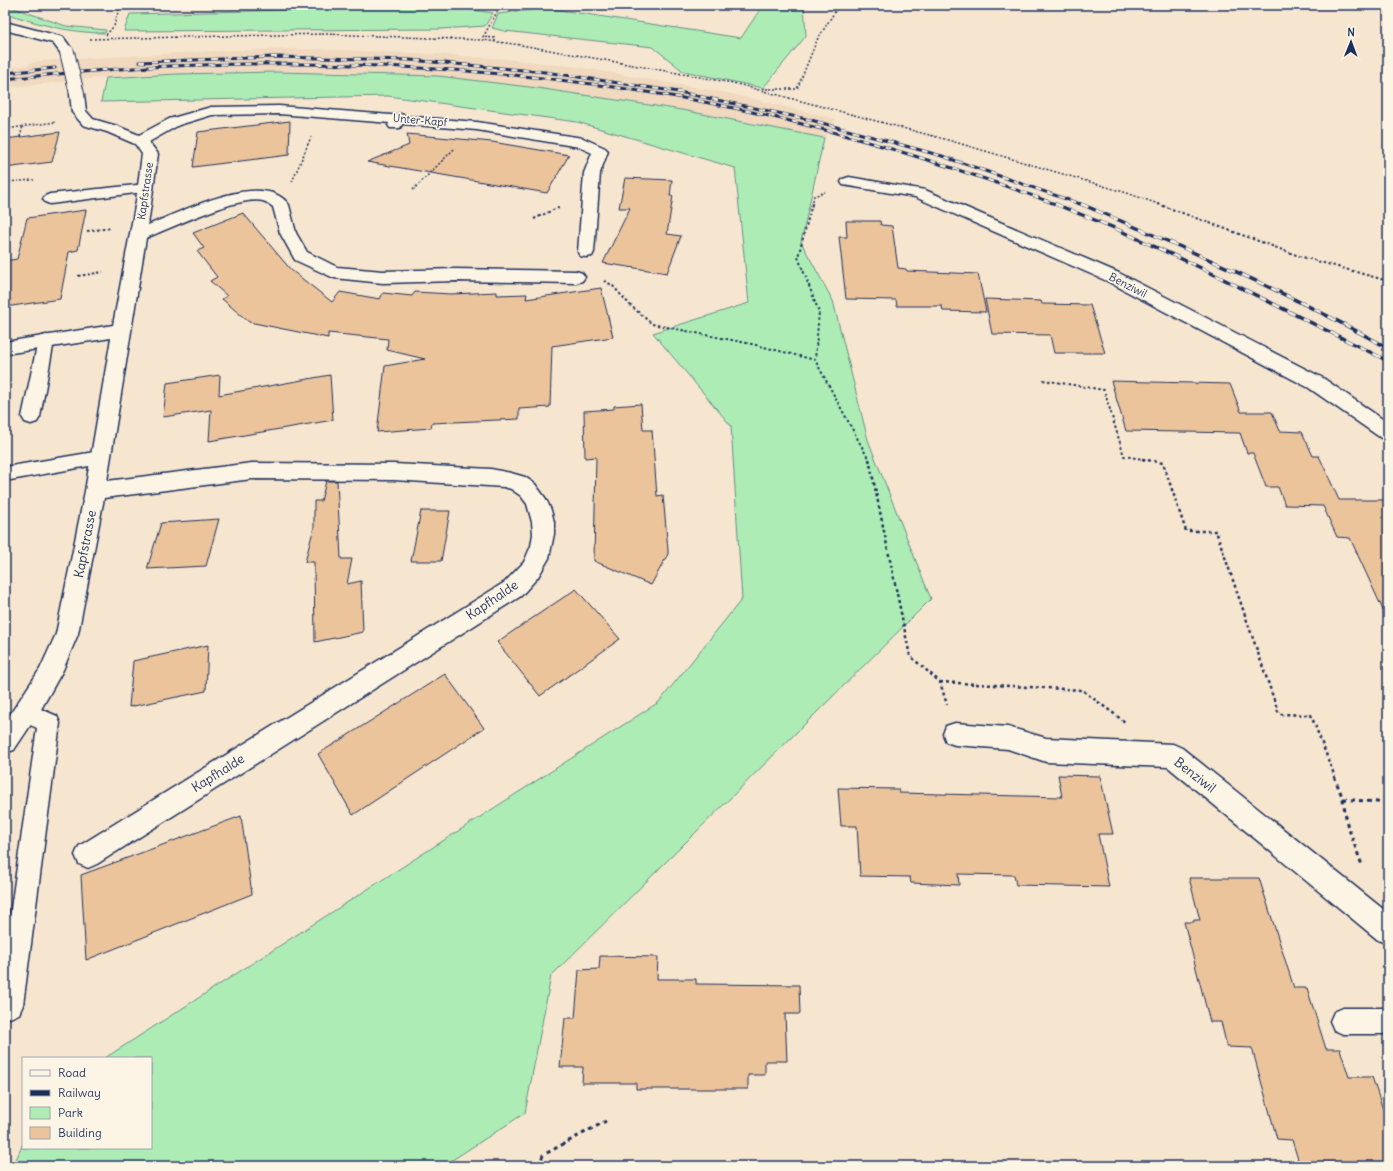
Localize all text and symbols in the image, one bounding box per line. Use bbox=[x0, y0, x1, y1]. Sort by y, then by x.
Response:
north arrow bbox=[1331, 22, 1371, 62]
text: N bbox=[1347, 25, 1355, 39]
street label: Unter-Kapf bbox=[392, 111, 448, 129]
street label: Kapfstrasse bbox=[134, 161, 156, 221]
street label: Benziwil bbox=[1107, 269, 1149, 301]
street label: Kapfstrasse bbox=[70, 509, 100, 579]
street label: Kapfhalde bbox=[463, 576, 521, 624]
street label: Kapfhalde bbox=[188, 750, 248, 796]
street label: Benziwil bbox=[1171, 753, 1219, 797]
legend bbox=[22, 1057, 152, 1149]
text: Road bbox=[58, 1065, 86, 1080]
text: Railway bbox=[58, 1085, 101, 1100]
text: Park bbox=[58, 1105, 83, 1120]
text: Building bbox=[58, 1125, 102, 1140]

